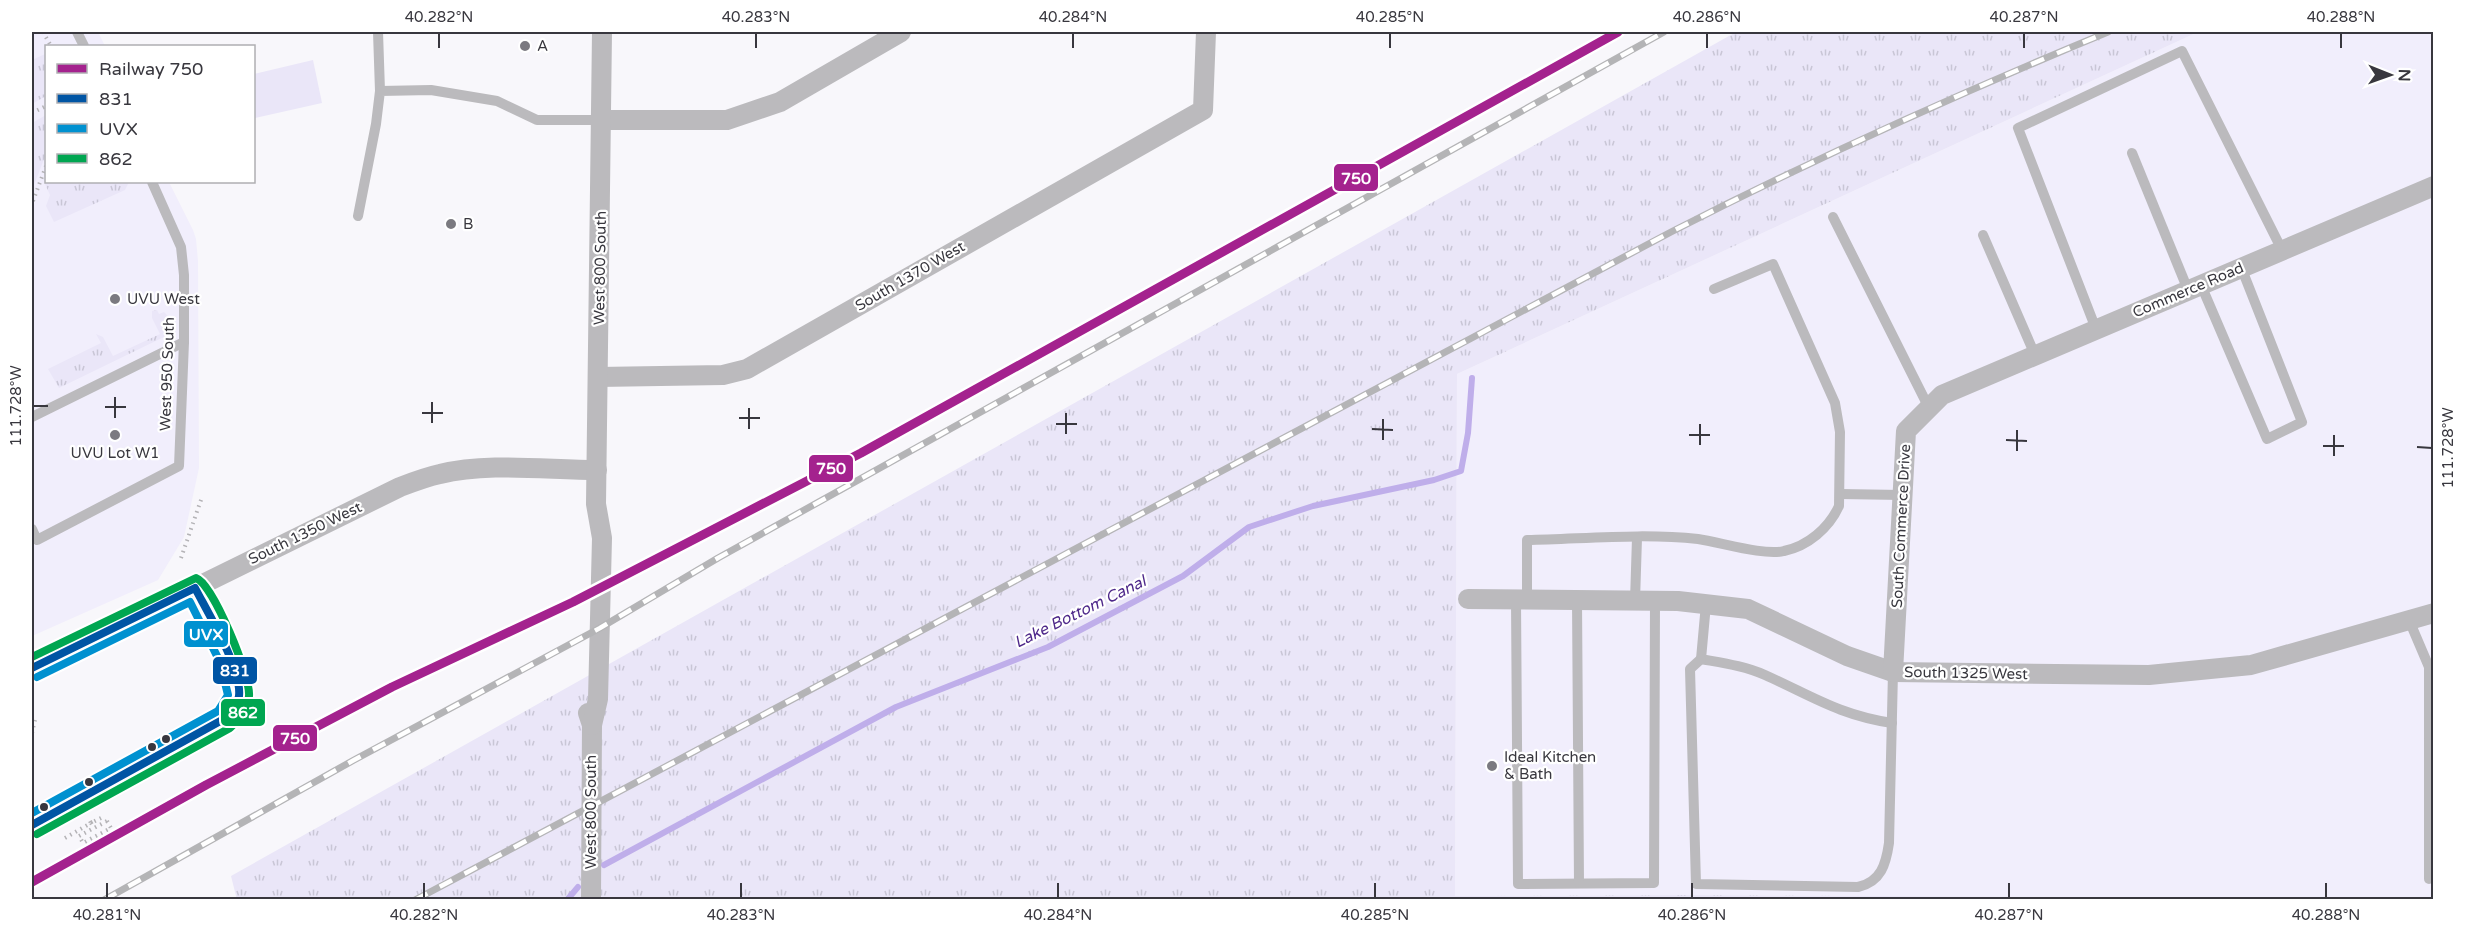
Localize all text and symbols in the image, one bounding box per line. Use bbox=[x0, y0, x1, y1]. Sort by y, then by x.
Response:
text: 40.282°N bbox=[405, 8, 473, 26]
text: 40.283°N bbox=[722, 8, 790, 26]
text: 40.284°N bbox=[1039, 8, 1107, 26]
text: 40.285°N bbox=[1356, 8, 1424, 26]
text: 40.286°N bbox=[1673, 8, 1741, 26]
text: 40.287°N bbox=[1989, 8, 2059, 26]
text: 40.288°N bbox=[2307, 8, 2375, 26]
place label: A bbox=[537, 37, 548, 55]
marker: A bbox=[518, 39, 532, 53]
legend bbox=[45, 45, 255, 183]
north arrow bbox=[2360, 45, 2420, 105]
text: Railway 750 bbox=[99, 58, 203, 80]
text: N bbox=[2394, 69, 2414, 82]
text: 831 bbox=[99, 88, 133, 110]
text: UVX bbox=[99, 118, 138, 140]
text: 862 bbox=[99, 148, 133, 170]
line badge: 750 bbox=[1333, 163, 1379, 192]
text: 750 bbox=[1341, 169, 1371, 189]
street label: West 800 South bbox=[590, 211, 610, 325]
place label: B bbox=[463, 215, 473, 233]
marker: B bbox=[444, 217, 458, 231]
street label: South 1370 West bbox=[852, 237, 968, 315]
street label: Commerce Road bbox=[2130, 258, 2246, 322]
place label: UVU West bbox=[127, 290, 200, 308]
marker: UVU West bbox=[108, 292, 122, 306]
street label: West 950 South bbox=[156, 317, 178, 431]
text: 111.728°W bbox=[7, 365, 25, 447]
text: 111.728°W bbox=[2439, 407, 2457, 489]
marker: UVU Lot W1 bbox=[108, 428, 122, 442]
street label: South Commerce Drive bbox=[1888, 443, 1914, 609]
place label: UVU Lot W1 bbox=[71, 444, 159, 462]
line badge: 750 bbox=[808, 454, 854, 483]
text: 750 bbox=[816, 459, 846, 479]
street label: South 1350 West bbox=[245, 498, 365, 568]
water label: Lake Bottom Canal bbox=[1011, 571, 1151, 653]
line badge: UVX bbox=[183, 620, 229, 648]
text: UVX bbox=[189, 625, 224, 645]
line badge: 831 bbox=[212, 656, 258, 685]
text: 831 bbox=[220, 661, 250, 681]
street label: South 1325 West bbox=[1904, 663, 2028, 683]
line badge: 862 bbox=[220, 698, 266, 727]
text: 862 bbox=[228, 703, 258, 723]
line badge: 750 bbox=[272, 724, 318, 752]
text: 750 bbox=[280, 729, 310, 749]
unlabelled marker bbox=[160, 733, 172, 745]
unlabelled marker bbox=[146, 741, 158, 753]
place label: Ideal Kitchen & Bath bbox=[1504, 748, 1596, 783]
street label: West 800 South bbox=[582, 755, 600, 869]
marker: Ideal Kitchen & Bath bbox=[1485, 759, 1499, 773]
unlabelled marker bbox=[83, 776, 95, 788]
unlabelled marker bbox=[38, 801, 50, 813]
text: 40.281°N bbox=[73, 906, 141, 924]
text: 40.282°N bbox=[390, 906, 458, 924]
text: 40.283°N bbox=[707, 906, 775, 924]
text: 40.284°N bbox=[1024, 906, 1092, 924]
text: 40.285°N bbox=[1341, 906, 1409, 924]
text: 40.286°N bbox=[1658, 906, 1726, 924]
text: 40.287°N bbox=[1974, 906, 2044, 924]
text: 40.288°N bbox=[2292, 906, 2360, 924]

